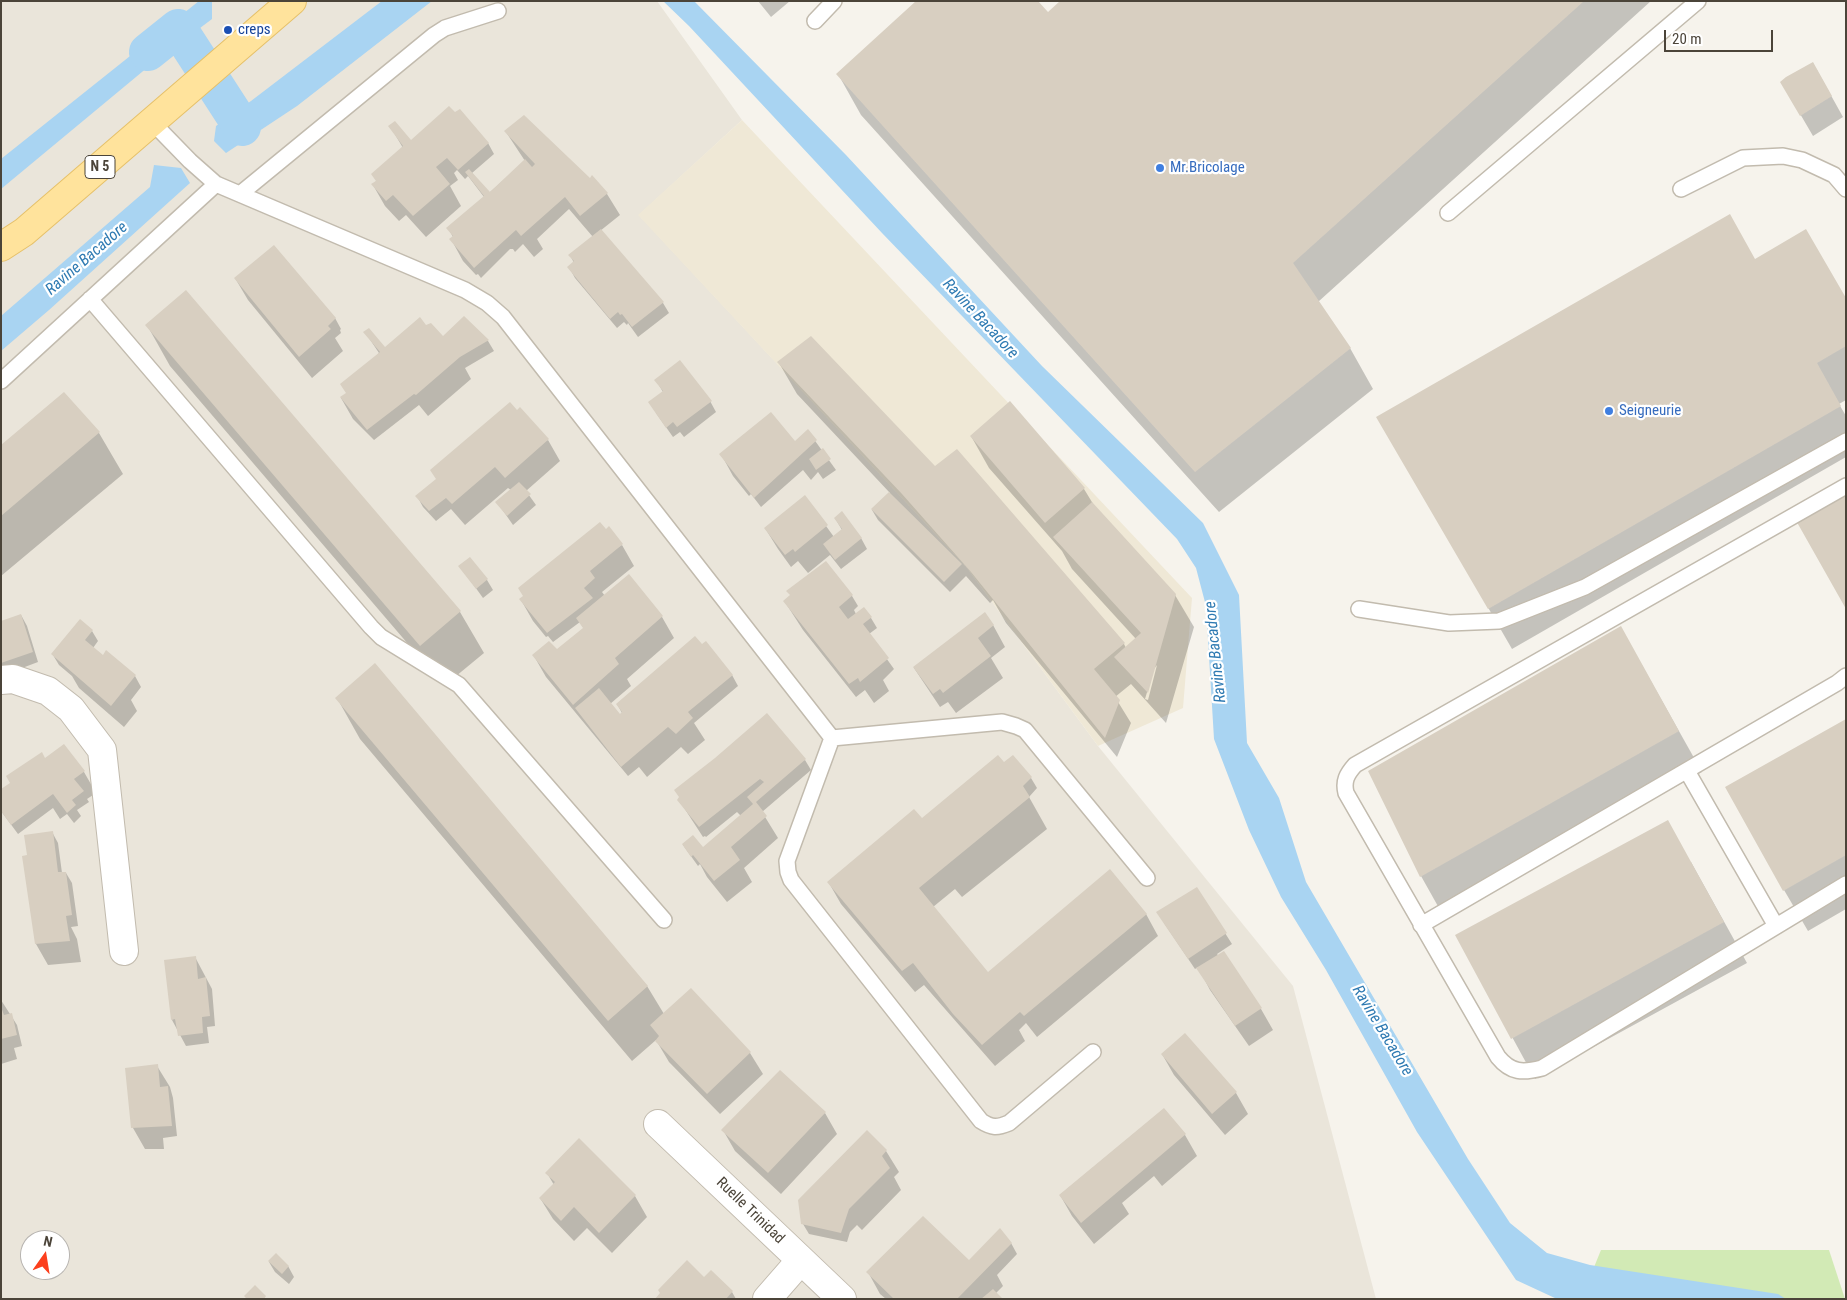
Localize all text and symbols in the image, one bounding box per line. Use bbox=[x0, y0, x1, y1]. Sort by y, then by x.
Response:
scale bar bbox=[1667, 20, 1776, 52]
place label: creps bbox=[238, 21, 271, 39]
marker: creps bbox=[222, 24, 234, 36]
text: 20 m bbox=[1672, 30, 1702, 48]
road number: N 5 bbox=[85, 156, 115, 178]
place label: Mr.Bricolage bbox=[1170, 159, 1245, 177]
marker: Mr.Bricolage bbox=[1154, 162, 1166, 174]
water label: Ravine Bacadore bbox=[42, 218, 132, 300]
water label: Ravine Bacadore bbox=[938, 275, 1022, 363]
place label: Seigneurie bbox=[1619, 402, 1681, 420]
marker: Seigneurie bbox=[1603, 405, 1615, 417]
water label: Ravine Bacadore bbox=[1201, 600, 1231, 704]
water label: Ravine Bacadore bbox=[1347, 982, 1417, 1080]
street label: Ruelle Trinidad bbox=[712, 1174, 788, 1248]
north arrow bbox=[20, 1230, 70, 1280]
text: N bbox=[42, 1233, 54, 1250]

